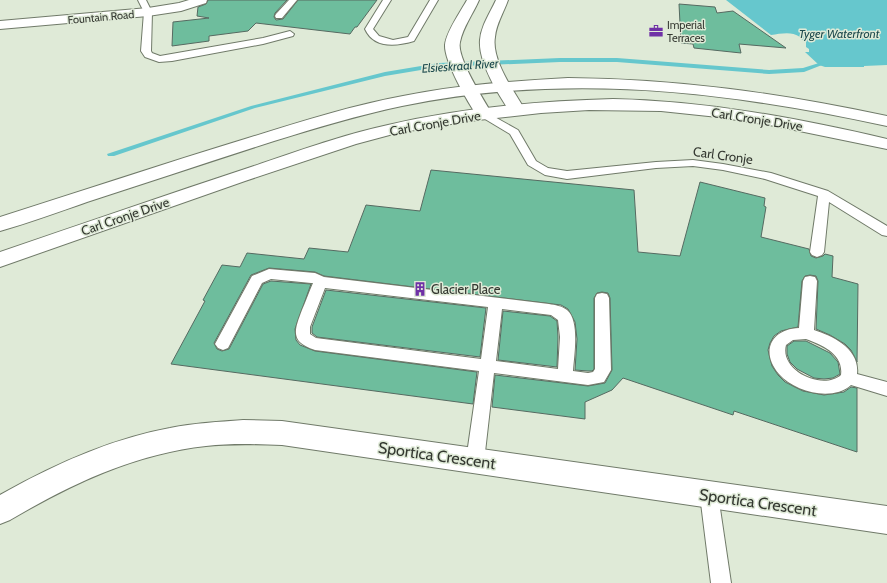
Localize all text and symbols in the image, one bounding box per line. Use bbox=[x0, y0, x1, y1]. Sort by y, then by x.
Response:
street label: Fountain Road bbox=[67, 7, 135, 27]
place label: Imperial Terraces bbox=[667, 18, 705, 45]
office icon: Imperial Terraces bbox=[648, 23, 664, 39]
water label: Tyger Waterfront bbox=[799, 26, 880, 41]
water label: Elsieskraal River bbox=[421, 55, 500, 76]
street label: Carl Cronje Drive bbox=[710, 104, 804, 135]
street label: Carl Cronje Drive bbox=[388, 107, 482, 140]
street label: Carl Cronje bbox=[692, 143, 754, 168]
street label: Carl Cronje Drive bbox=[79, 193, 172, 240]
building icon: Glacier Place bbox=[412, 281, 428, 297]
place label: Glacier Place bbox=[431, 281, 501, 297]
street label: Sportica Crescent bbox=[377, 438, 497, 473]
street label: Sportica Crescent bbox=[698, 485, 818, 520]

